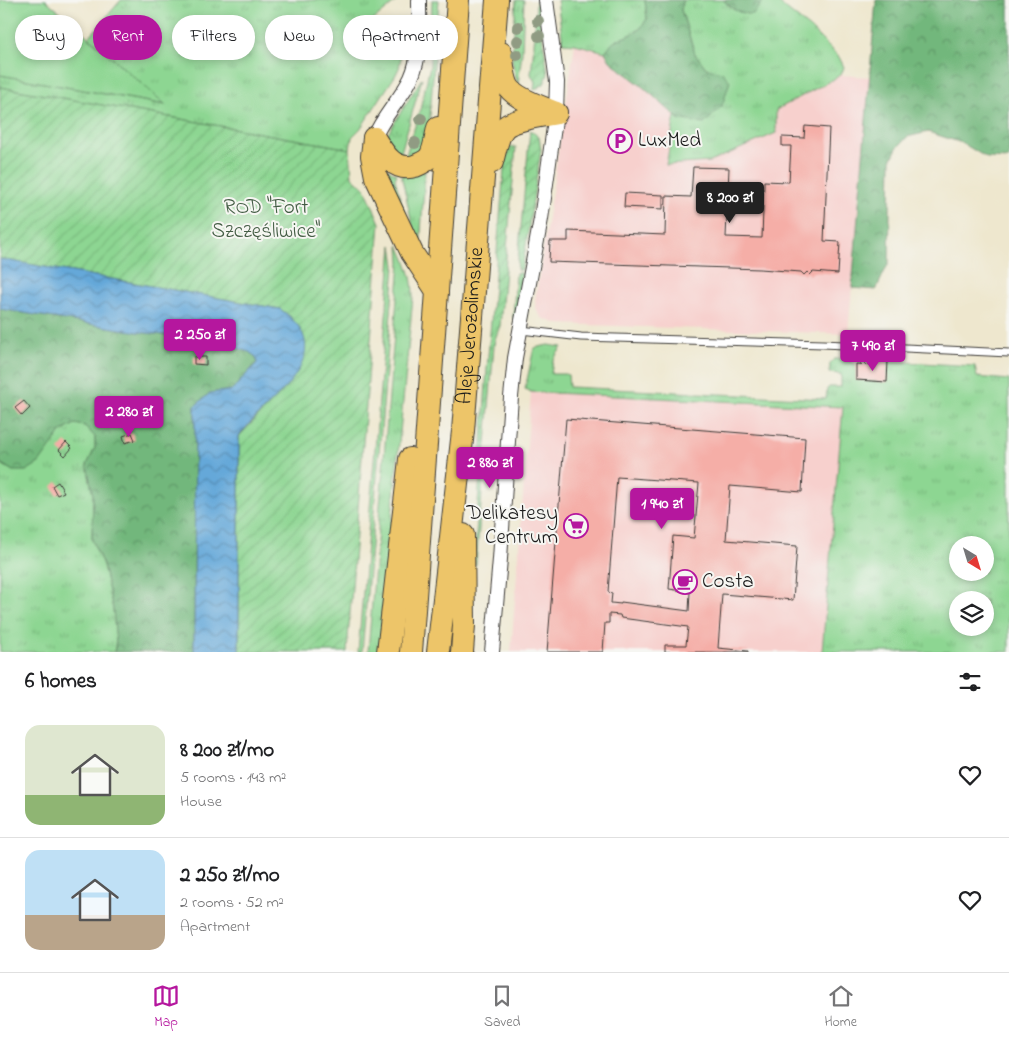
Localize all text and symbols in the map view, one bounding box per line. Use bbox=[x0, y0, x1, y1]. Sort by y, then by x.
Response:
chip: Buy bbox=[15, 15, 83, 60]
chip: Rent bbox=[93, 15, 162, 60]
chip: Filters bbox=[172, 15, 255, 60]
chip: New bbox=[265, 15, 333, 60]
chip: Apartment bbox=[343, 15, 458, 60]
place label: LuxMed bbox=[638, 126, 701, 156]
parking icon: LuxMed bbox=[607, 128, 633, 154]
pin: 8 200 zł bbox=[678, 182, 782, 224]
text: 8 200 zł bbox=[707, 186, 753, 210]
park label: ROD "Fort Szczęśliwice" bbox=[211, 193, 321, 247]
street label: Aleje Jerozolimskie bbox=[450, 245, 493, 406]
pin: 2 250 zł bbox=[148, 318, 252, 361]
text: 2 250 zł bbox=[175, 323, 225, 347]
pin: 7 490 zł bbox=[821, 330, 925, 372]
text: 7 490 zł bbox=[851, 334, 895, 358]
pin: 2 280 zł bbox=[77, 396, 181, 438]
text: 2 280 zł bbox=[105, 400, 153, 424]
pin: 2 880 zł bbox=[438, 446, 542, 489]
text: 2 880 zł bbox=[467, 451, 513, 475]
pin: 1 940 zł bbox=[610, 488, 714, 530]
text: 1 940 zł bbox=[641, 492, 683, 516]
place label: Delikatesy Centrum bbox=[466, 499, 558, 553]
supermarket icon: Delikatesy Centrum bbox=[563, 513, 589, 539]
north arrow bbox=[949, 536, 994, 581]
map controls bbox=[949, 536, 994, 636]
place label: Costa bbox=[702, 567, 754, 597]
cafe icon: Costa bbox=[672, 569, 698, 595]
button: layers bbox=[949, 591, 994, 636]
text: 6 homes bbox=[25, 667, 97, 697]
icon: filters bbox=[956, 668, 984, 696]
text: 8 200 zł/mo bbox=[180, 736, 274, 766]
icon: home bbox=[65, 745, 125, 805]
icon: heart bbox=[956, 761, 984, 789]
text: 5 rooms · 143 m² bbox=[180, 766, 286, 790]
text: House bbox=[180, 790, 222, 814]
text: 2 250 zł/mo bbox=[180, 861, 280, 891]
icon: home bbox=[65, 870, 125, 930]
icon: heart bbox=[956, 886, 984, 914]
text: 2 rooms · 52 m² bbox=[180, 891, 284, 915]
text: Apartment bbox=[180, 915, 250, 939]
tab: Map bbox=[152, 982, 180, 1033]
tab: Saved bbox=[484, 982, 520, 1033]
tab: Home bbox=[824, 982, 857, 1033]

